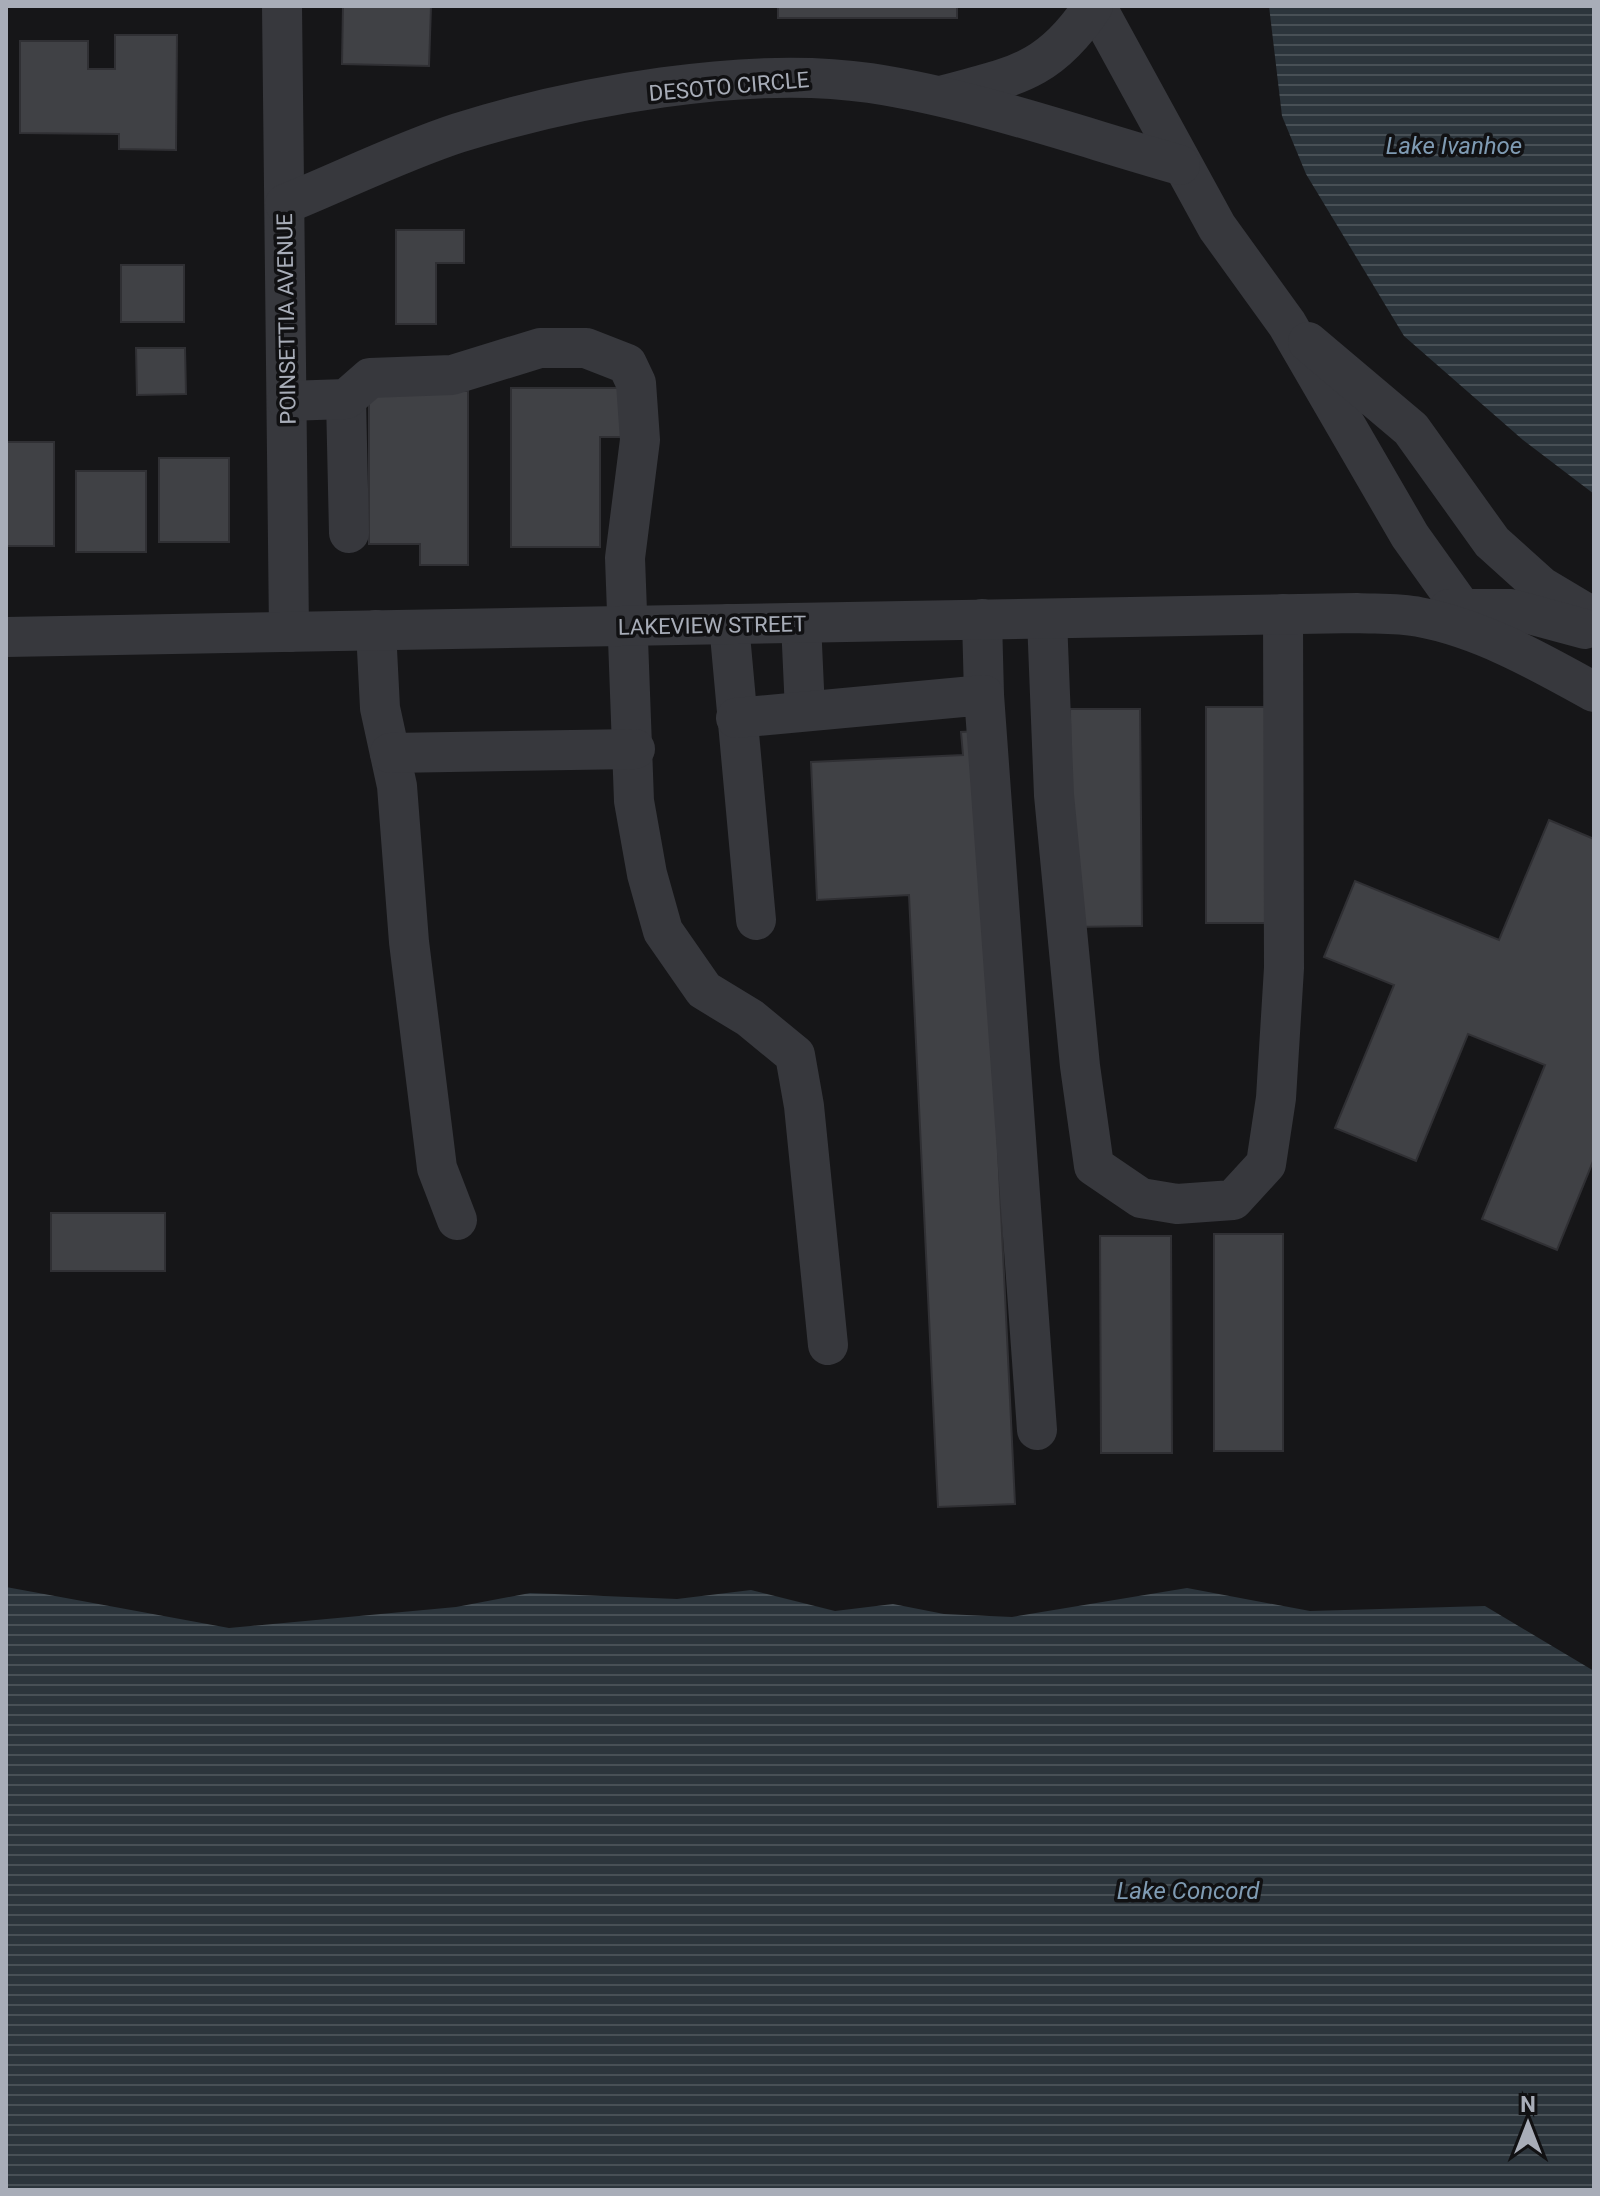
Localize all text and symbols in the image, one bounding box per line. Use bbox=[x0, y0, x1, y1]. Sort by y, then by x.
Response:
street label: DESOTO CIRCLE bbox=[648, 67, 810, 106]
water label: Lake Ivanhoe bbox=[1386, 132, 1522, 160]
street label: POINSETTIA AVENUE bbox=[272, 213, 301, 425]
street label: LAKEVIEW STREET bbox=[618, 611, 806, 640]
water label: Lake Concord bbox=[1117, 1877, 1260, 1905]
north arrow bbox=[1488, 2084, 1568, 2164]
text: N bbox=[1520, 2092, 1536, 2117]

